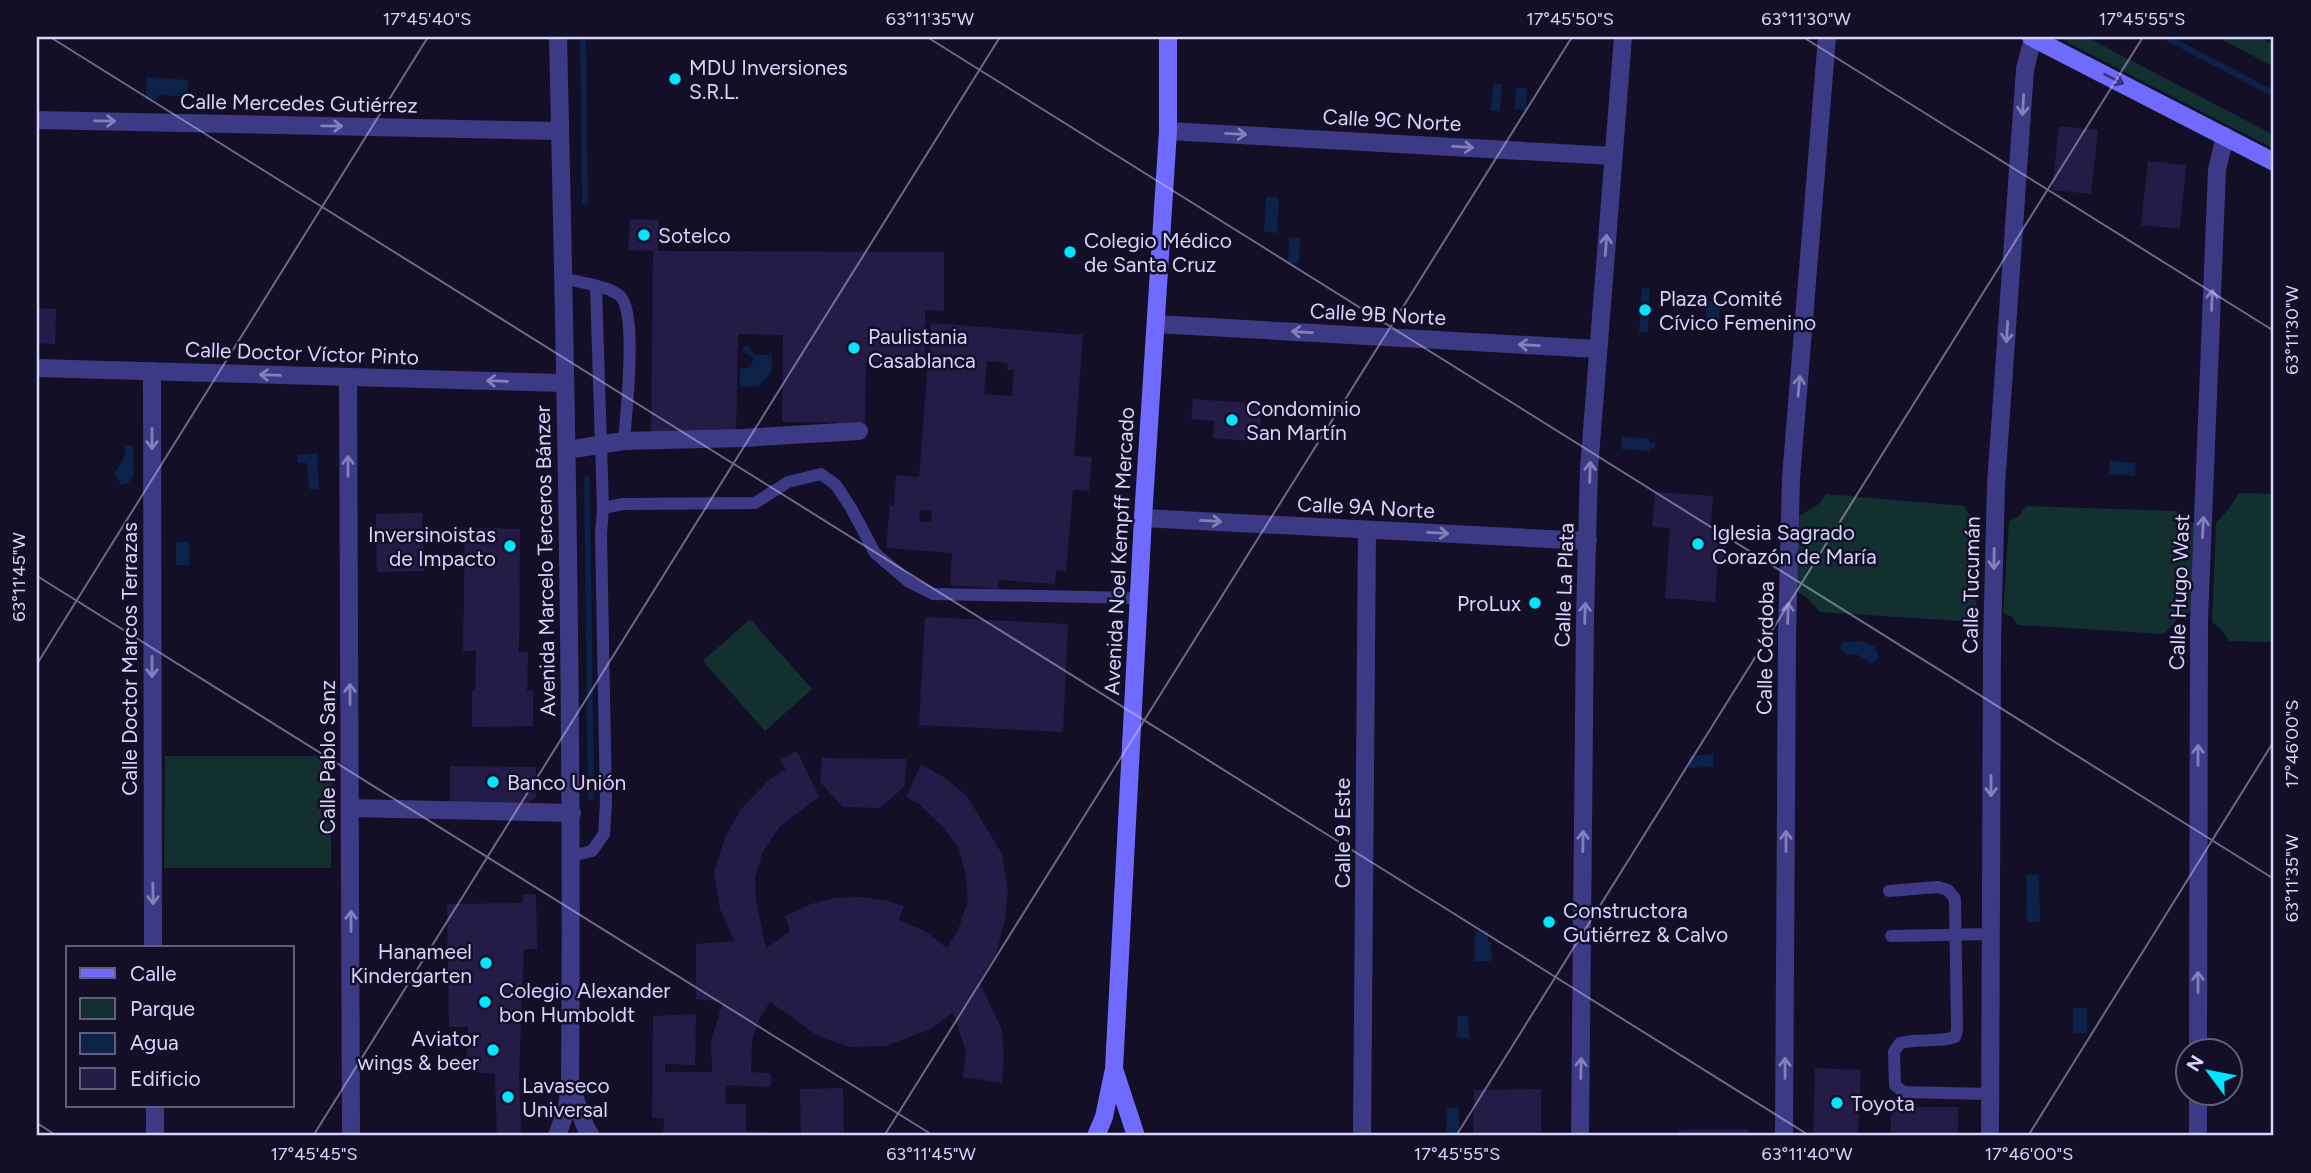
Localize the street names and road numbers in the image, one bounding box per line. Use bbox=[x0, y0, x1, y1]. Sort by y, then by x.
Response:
street label: Calle Mercedes Gutiérrez bbox=[180, 88, 418, 118]
street label: Calle 9C Norte bbox=[1322, 104, 1462, 136]
street label: Calle 9B Norte bbox=[1309, 298, 1447, 330]
street label: Calle Doctor Víctor Pinto bbox=[185, 336, 419, 370]
street label: Avenida Marcelo Terceros Bánzer bbox=[530, 405, 560, 717]
street label: Avenida Noel Kempff Mercado bbox=[1099, 406, 1139, 696]
street label: Calle 9A Norte bbox=[1296, 491, 1436, 523]
street label: Calle Hugo Wast bbox=[2164, 513, 2194, 671]
street label: Calle Tucumán bbox=[1957, 516, 1985, 654]
street label: Calle Doctor Marcos Terrazas bbox=[117, 522, 142, 796]
street label: Calle La Plata bbox=[1549, 522, 1579, 648]
street label: Calle Córdoba bbox=[1751, 581, 1779, 715]
street label: Calle Pablo Sanz bbox=[315, 680, 340, 834]
street label: Calle 9 Este bbox=[1330, 778, 1355, 888]

